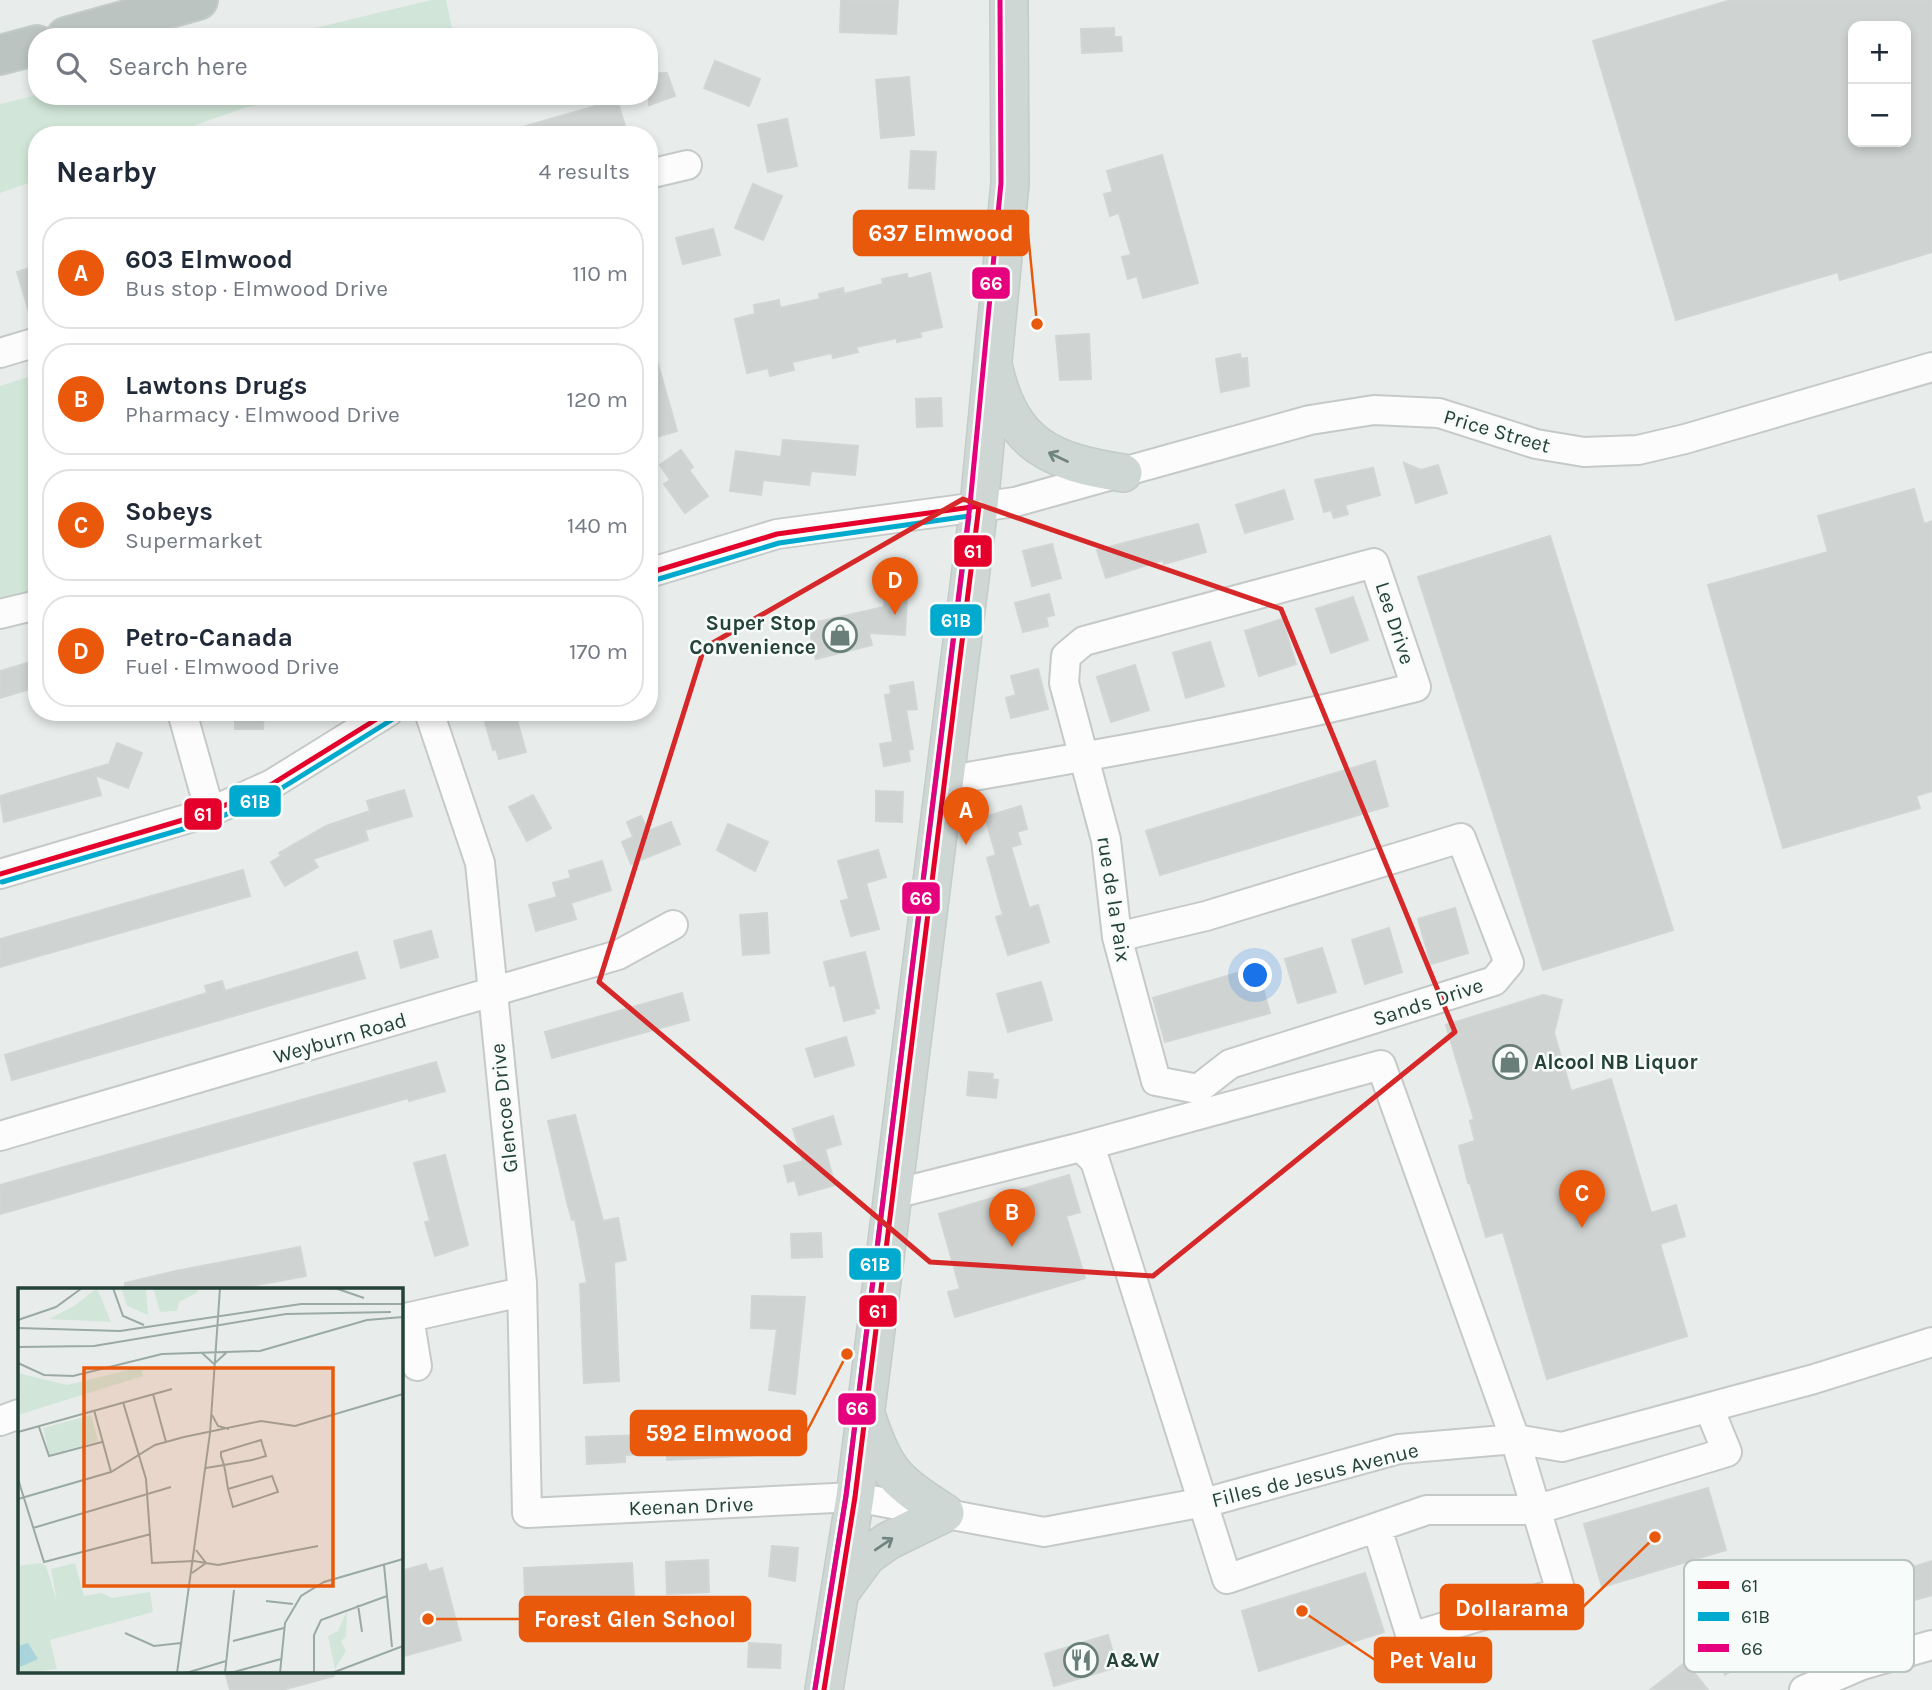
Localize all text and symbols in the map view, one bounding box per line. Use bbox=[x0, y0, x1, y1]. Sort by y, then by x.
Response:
map controls bbox=[1848, 21, 1911, 147]
button: + bbox=[1848, 21, 1911, 84]
search box bbox=[28, 28, 658, 105]
icon: search bbox=[52, 48, 90, 86]
text: Search here bbox=[108, 51, 248, 82]
button: − bbox=[1848, 84, 1911, 147]
text: Nearby bbox=[56, 154, 156, 190]
text: 4 results bbox=[538, 158, 630, 185]
callout: 637 Elmwood bbox=[854, 211, 1028, 255]
text: 637 Elmwood bbox=[868, 220, 1014, 247]
text: 603 Elmwood bbox=[125, 244, 293, 275]
text: A bbox=[74, 260, 88, 287]
text: 110 m bbox=[572, 260, 628, 287]
line badge: 66 bbox=[971, 266, 1011, 300]
text: 66 bbox=[979, 273, 1003, 295]
text: Bus stop · Elmwood Drive bbox=[125, 275, 388, 302]
text: Lawtons Drugs bbox=[125, 370, 307, 401]
text: B bbox=[74, 386, 88, 413]
text: 120 m bbox=[566, 386, 628, 413]
text: Pharmacy · Elmwood Drive bbox=[125, 401, 400, 428]
street label: Price Street bbox=[1441, 404, 1553, 458]
one-way arrow bbox=[1048, 450, 1069, 463]
text: Sobeys bbox=[125, 496, 213, 527]
text: C bbox=[74, 512, 88, 539]
text: 140 m bbox=[567, 512, 628, 539]
text: Supermarket bbox=[125, 527, 262, 554]
line badge: 61 bbox=[953, 534, 993, 568]
text: 61 bbox=[964, 541, 982, 563]
pin: D bbox=[872, 557, 918, 615]
street label: Lee Drive bbox=[1370, 579, 1420, 667]
line badge: 61B bbox=[929, 603, 983, 637]
text: 61B bbox=[941, 610, 971, 632]
place label: Super Stop Convenience bbox=[689, 611, 816, 659]
shop icon: Super Stop Convenience bbox=[821, 616, 859, 654]
text: Petro-Canada bbox=[125, 622, 293, 653]
text: D bbox=[73, 638, 89, 665]
text: 170 m bbox=[569, 638, 628, 665]
text: Fuel · Elmwood Drive bbox=[125, 653, 339, 680]
line badge: 61B bbox=[228, 784, 282, 818]
pin: A bbox=[943, 787, 989, 845]
text: 61B bbox=[240, 791, 270, 813]
line badge: 61 bbox=[183, 797, 223, 831]
text: 61 bbox=[194, 804, 212, 826]
street label: rue de la Paix bbox=[1092, 834, 1136, 964]
line badge: 66 bbox=[901, 881, 941, 915]
text: 66 bbox=[909, 888, 933, 910]
your location bbox=[1238, 958, 1272, 992]
street label: Sands Drive bbox=[1370, 973, 1486, 1031]
street label: Weyburn Road bbox=[271, 1008, 409, 1068]
street label: Glencoe Drive bbox=[485, 1042, 523, 1174]
shop icon: Alcool NB Liquor bbox=[1491, 1043, 1529, 1081]
place label: Alcool NB Liquor bbox=[1534, 1050, 1698, 1075]
pin: C bbox=[1559, 1170, 1605, 1228]
pin: B bbox=[989, 1189, 1035, 1247]
line badge: 61B bbox=[848, 1247, 902, 1281]
text: 61B bbox=[860, 1254, 890, 1276]
inset map bbox=[18, 1288, 402, 1672]
line badge: 61 bbox=[858, 1294, 898, 1328]
text: 61 bbox=[869, 1301, 887, 1323]
line badge: 66 bbox=[837, 1392, 877, 1426]
text: 66 bbox=[845, 1398, 869, 1420]
callout: 592 Elmwood bbox=[631, 1411, 806, 1455]
text: 592 Elmwood bbox=[645, 1420, 793, 1447]
street label: Filles de Jesus Avenue bbox=[1209, 1438, 1421, 1512]
street label: Keenan Drive bbox=[628, 1492, 754, 1520]
one-way arrow bbox=[874, 1537, 894, 1551]
legend bbox=[1684, 1560, 1914, 1672]
text: 61 bbox=[1741, 1575, 1758, 1597]
callout: Dollarama bbox=[1441, 1585, 1583, 1629]
text: Dollarama bbox=[1455, 1595, 1569, 1622]
callout: Forest Glen School bbox=[520, 1597, 750, 1641]
text: Forest Glen School bbox=[534, 1606, 736, 1633]
text: 61B bbox=[1741, 1606, 1770, 1628]
callout: Pet Valu bbox=[1375, 1638, 1491, 1682]
text: 66 bbox=[1741, 1638, 1763, 1660]
restaurant icon: A&W bbox=[1062, 1641, 1100, 1679]
text: Pet Valu bbox=[1389, 1647, 1477, 1674]
place label: A&W bbox=[1106, 1648, 1159, 1672]

